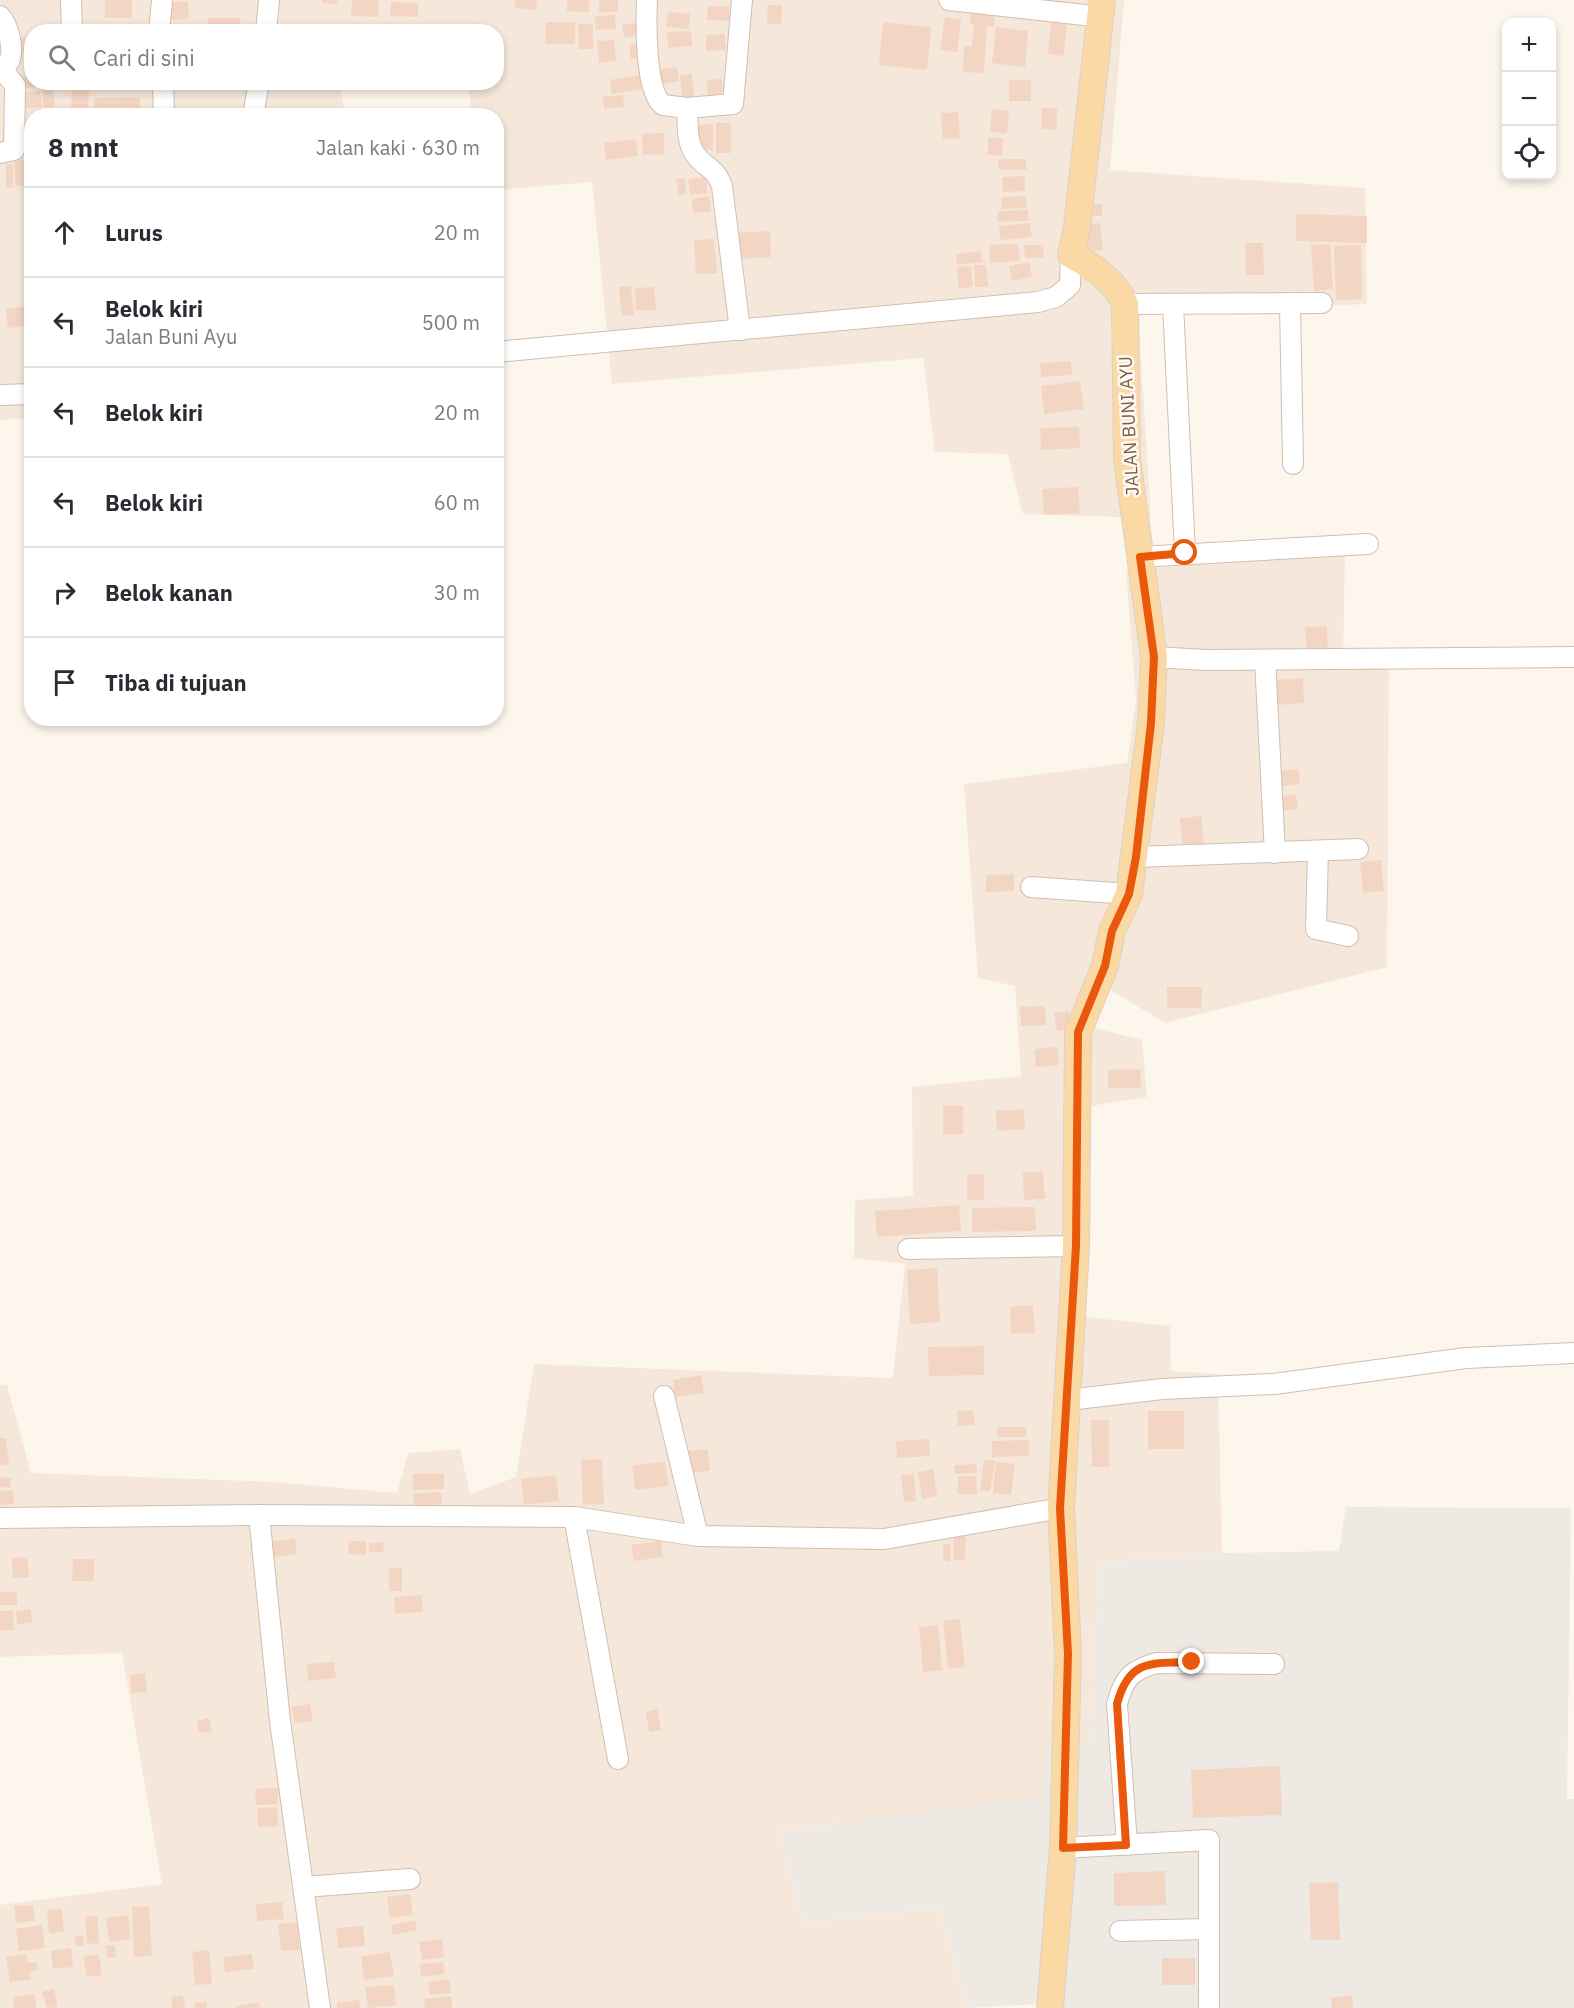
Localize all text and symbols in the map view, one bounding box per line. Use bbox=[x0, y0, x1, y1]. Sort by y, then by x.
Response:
map controls bbox=[1502, 18, 1556, 180]
button: + bbox=[1502, 18, 1556, 72]
search box bbox=[24, 24, 504, 90]
icon: search bbox=[45, 41, 78, 74]
text: Cari di sini bbox=[93, 43, 195, 72]
button: − bbox=[1502, 72, 1556, 126]
button: locate bbox=[1502, 126, 1556, 180]
text: 8 mnt bbox=[48, 130, 118, 164]
text: Jalan kaki · 630 m bbox=[316, 134, 480, 161]
icon: ahead bbox=[48, 216, 81, 249]
text: Lurus bbox=[105, 218, 163, 247]
text: 20 m bbox=[434, 219, 480, 246]
text: Belok kiri bbox=[105, 294, 203, 323]
icon: left bbox=[48, 306, 81, 339]
text: 500 m bbox=[422, 309, 480, 336]
text: Jalan Buni Ayu bbox=[105, 323, 237, 350]
street label: JALAN BUNI AYU bbox=[1113, 355, 1144, 497]
icon: left bbox=[48, 396, 81, 429]
text: Belok kiri bbox=[105, 398, 203, 427]
text: 20 m bbox=[434, 399, 480, 426]
icon: left bbox=[48, 486, 81, 519]
text: Belok kiri bbox=[105, 488, 203, 517]
text: 60 m bbox=[434, 489, 480, 516]
route start bbox=[1171, 539, 1197, 565]
icon: right bbox=[48, 576, 81, 609]
text: Belok kanan bbox=[105, 578, 233, 607]
text: 30 m bbox=[434, 579, 480, 606]
icon: arrive bbox=[48, 666, 81, 699]
text: Tiba di tujuan bbox=[105, 668, 247, 697]
route end bbox=[1178, 1648, 1204, 1674]

